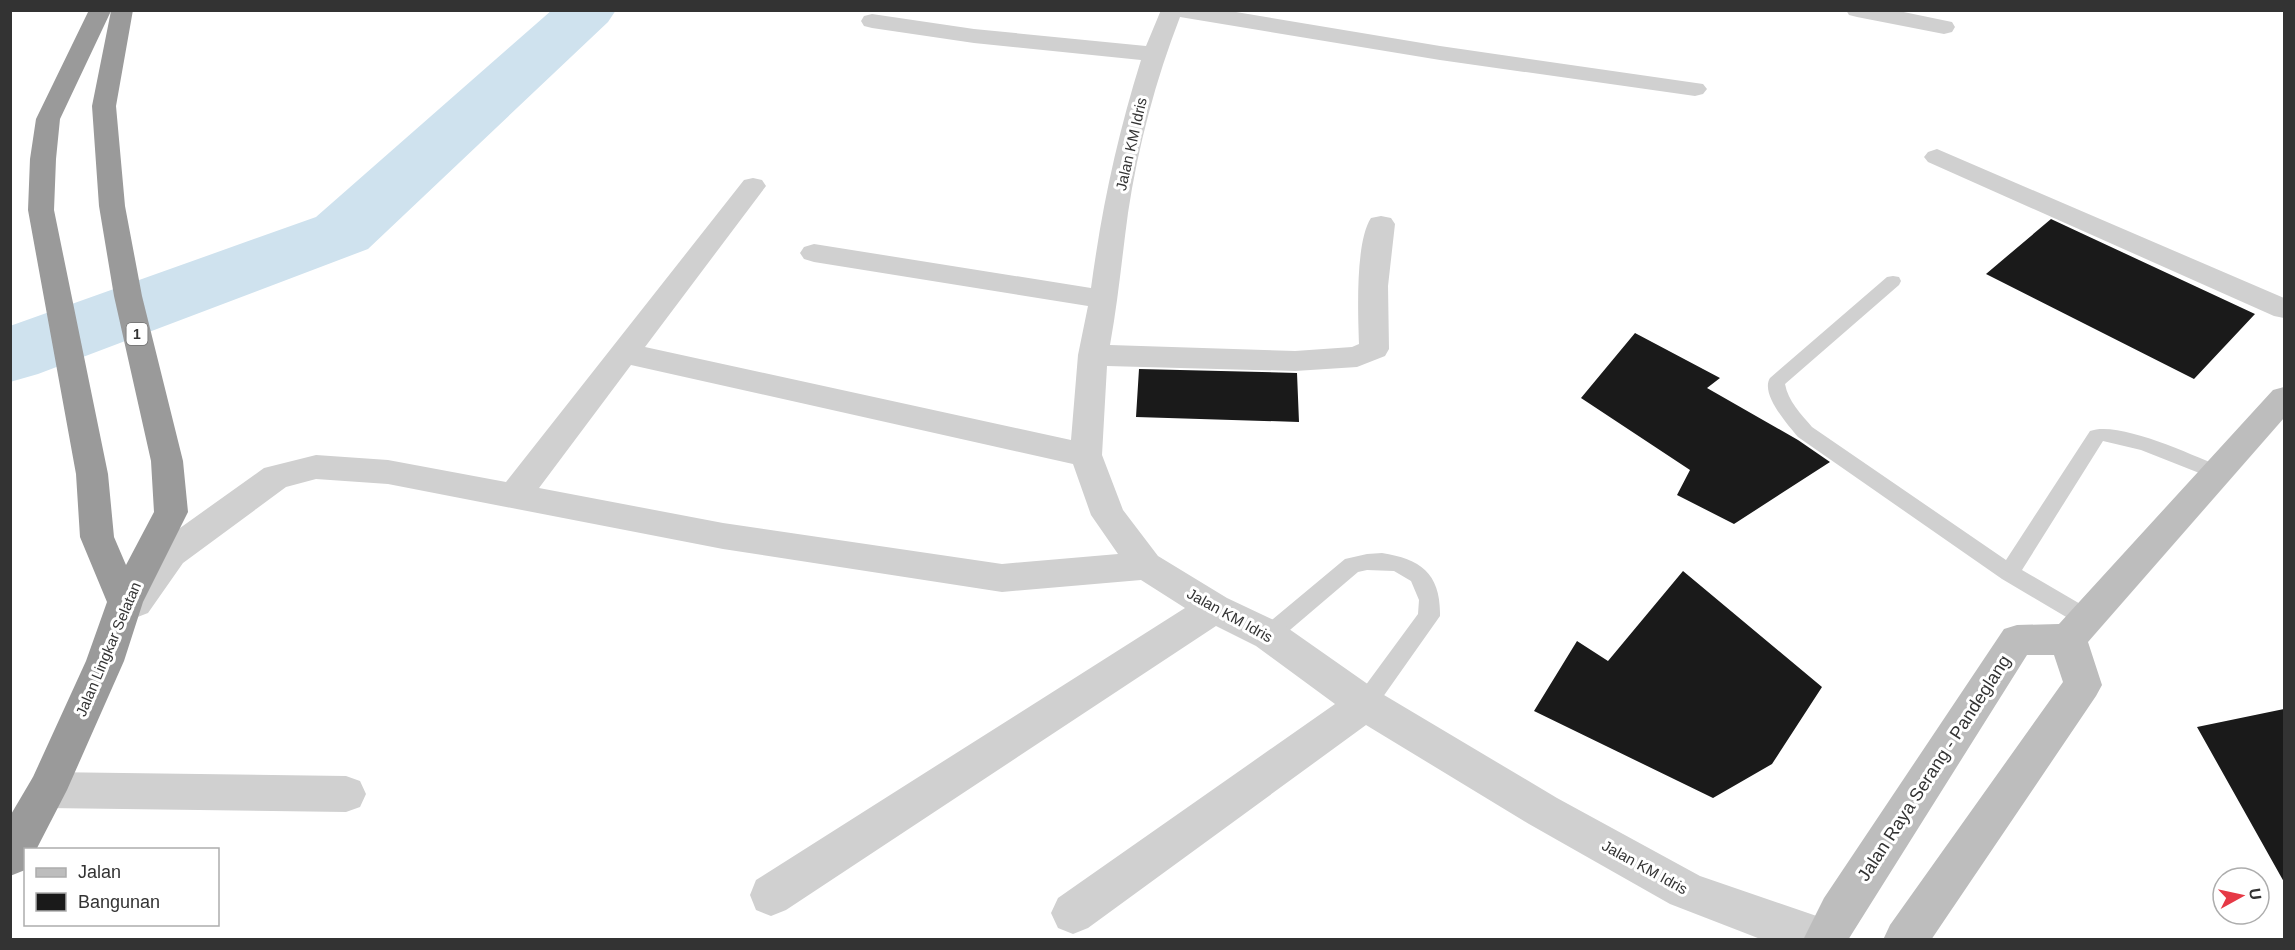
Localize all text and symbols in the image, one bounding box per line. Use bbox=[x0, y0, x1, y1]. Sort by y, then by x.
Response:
street label: Jalan KM Idris bbox=[1112, 96, 1150, 192]
road number: 1 bbox=[126, 323, 148, 345]
street label: Jalan Lingkar Selatan bbox=[72, 579, 144, 719]
street label: Jalan KM Idris bbox=[1184, 585, 1276, 645]
street label: Jalan Raya Serang - Pandeglang bbox=[1853, 651, 2015, 885]
street label: Jalan KM Idris bbox=[1599, 837, 1691, 897]
legend bbox=[24, 848, 219, 926]
text: Jalan bbox=[78, 862, 121, 882]
north arrow bbox=[2211, 866, 2271, 926]
text: U bbox=[2246, 887, 2265, 901]
text: Bangunan bbox=[78, 892, 160, 912]

